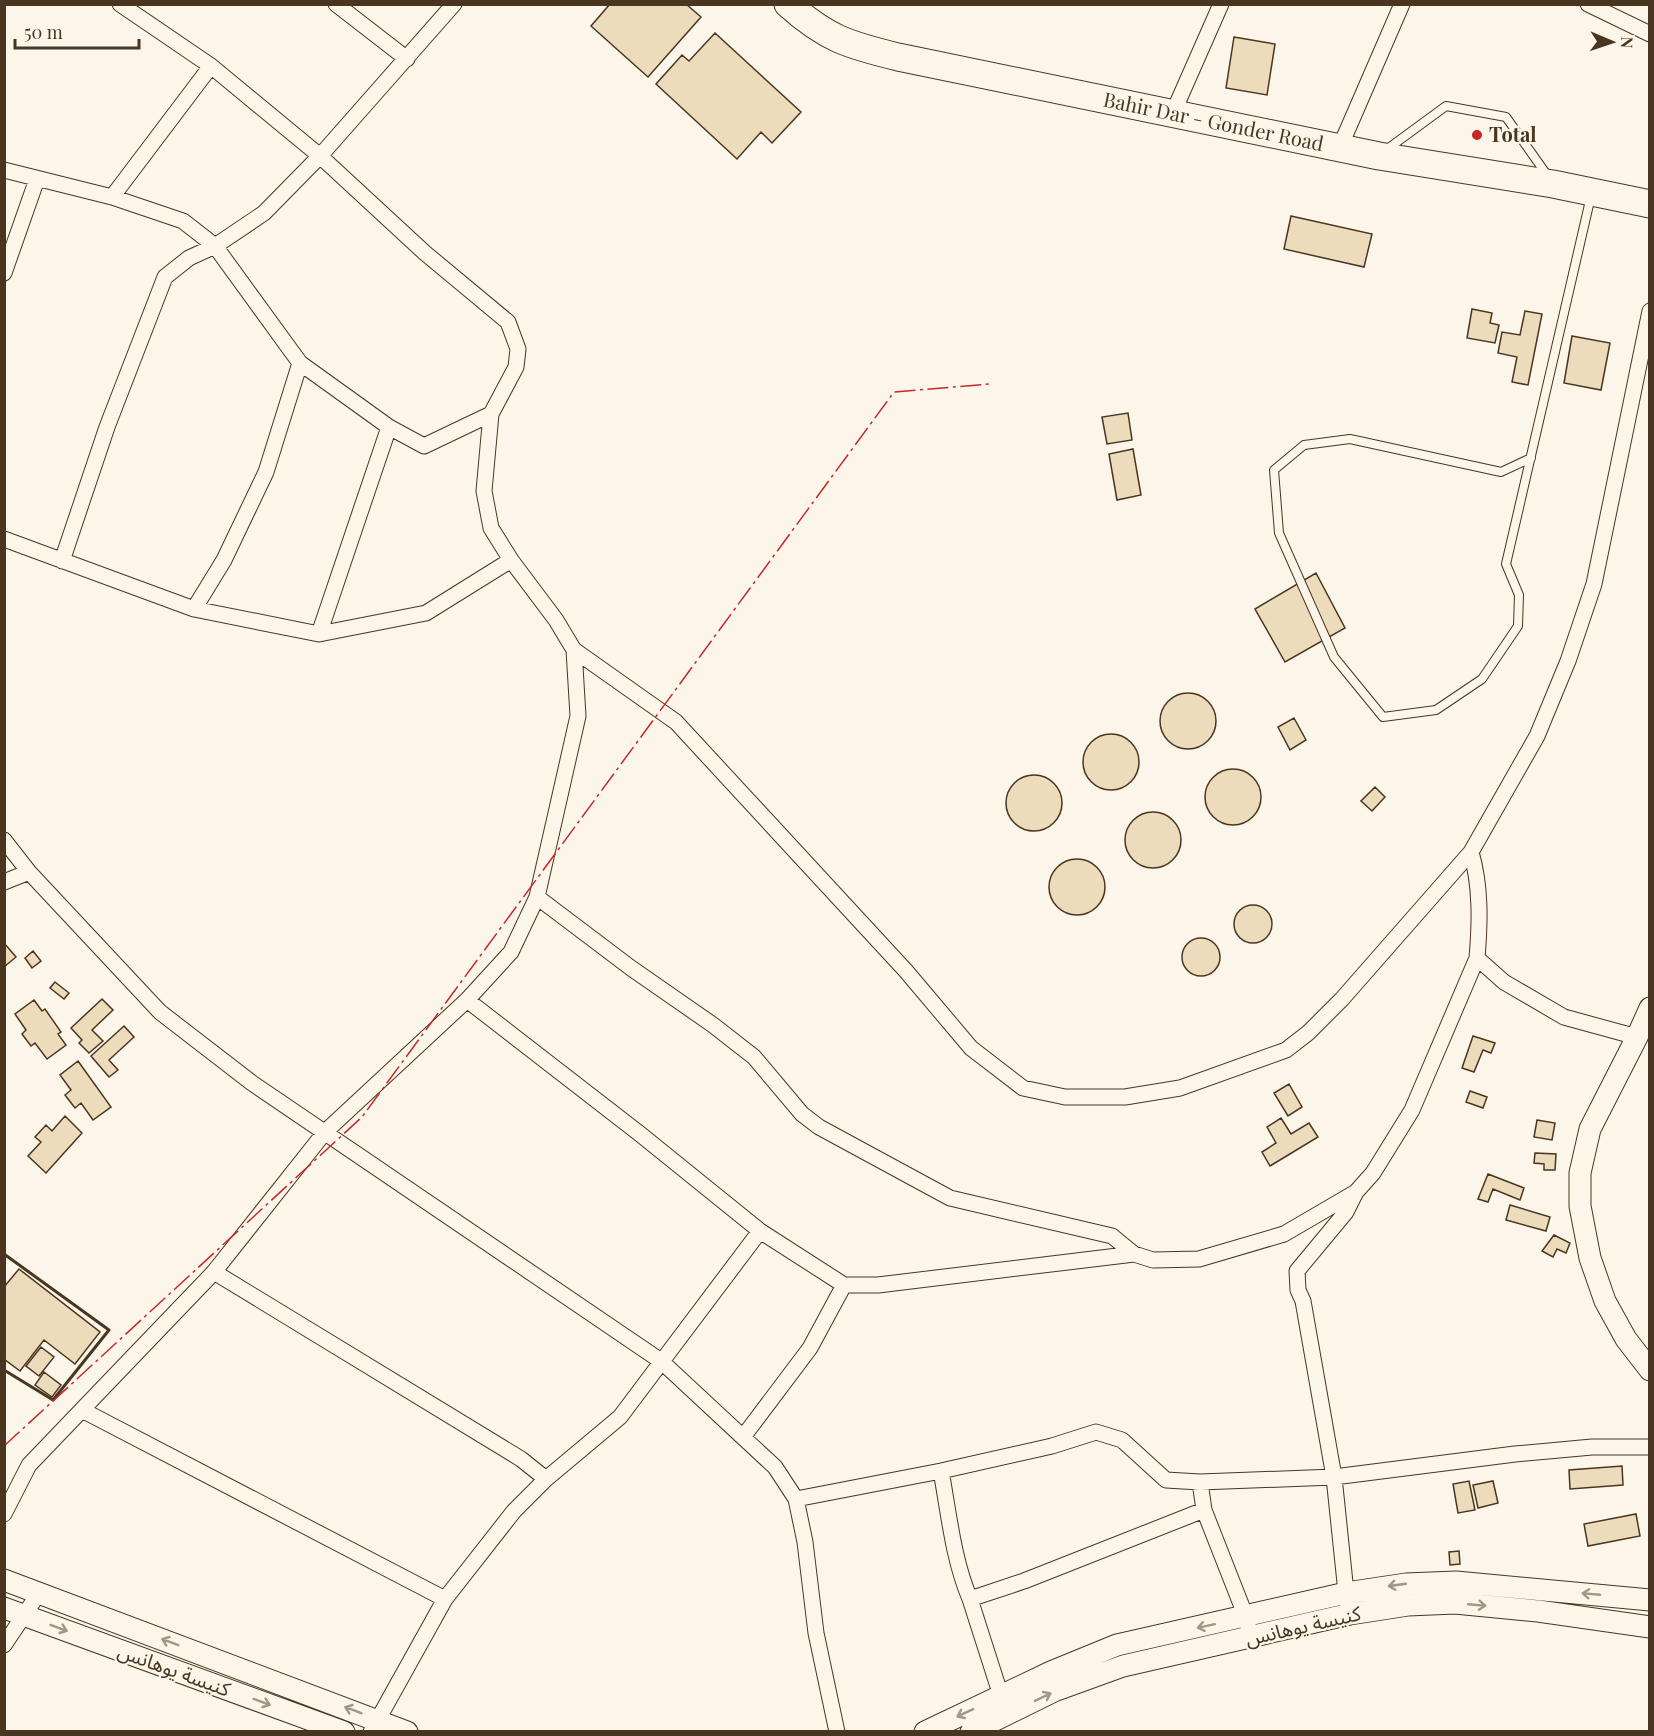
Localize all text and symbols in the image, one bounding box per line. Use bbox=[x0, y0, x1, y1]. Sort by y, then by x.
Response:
scale bar bbox=[15, 12, 140, 50]
north arrow bbox=[1582, 12, 1642, 72]
text: 50 m bbox=[24, 20, 63, 44]
text: N bbox=[1617, 36, 1638, 49]
street label: Bahir Dar - Gonder Road bbox=[1101, 85, 1327, 156]
place label: Total bbox=[1489, 120, 1536, 147]
marker: Total bbox=[1470, 128, 1484, 142]
one-way arrow bbox=[1388, 1580, 1407, 1591]
one-way arrow bbox=[1582, 1588, 1602, 1599]
street label: كنيسة يوهانس bbox=[1242, 1598, 1364, 1651]
one-way arrow bbox=[1466, 1600, 1486, 1611]
one-way arrow bbox=[1197, 1620, 1216, 1632]
one-way arrow bbox=[50, 1623, 68, 1634]
street label: كنيسة يوهانس bbox=[115, 1636, 235, 1702]
one-way arrow bbox=[161, 1636, 180, 1647]
one-way arrow bbox=[1033, 1691, 1051, 1702]
one-way arrow bbox=[253, 1697, 271, 1708]
one-way arrow bbox=[344, 1704, 363, 1715]
one-way arrow bbox=[956, 1707, 974, 1719]

